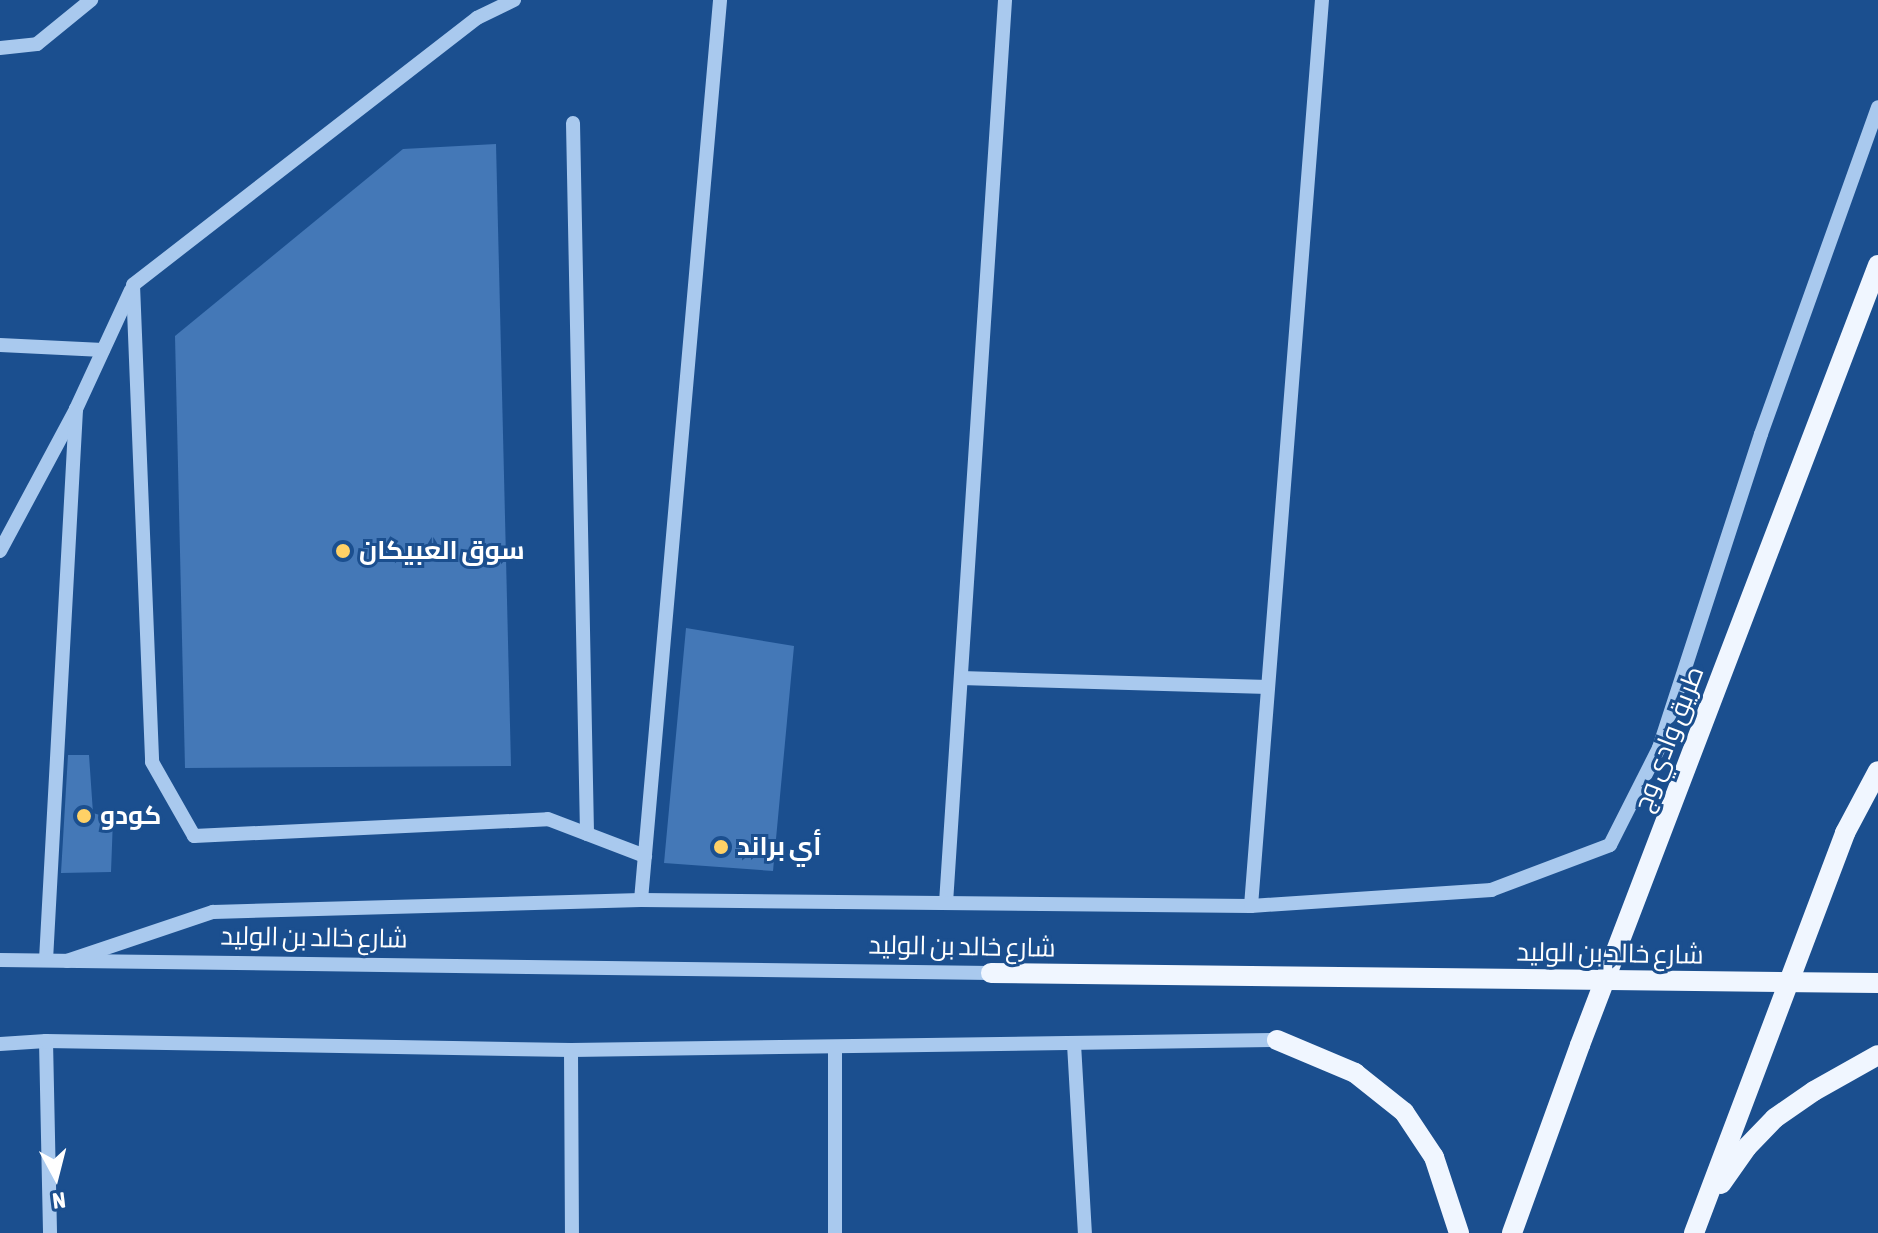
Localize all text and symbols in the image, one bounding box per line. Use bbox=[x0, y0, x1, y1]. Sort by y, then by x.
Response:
place label: سوق العبيكان bbox=[359, 535, 525, 567]
marker: سوق العبيكان bbox=[334, 542, 352, 560]
street label: طريق وادي وج bbox=[1627, 662, 1711, 816]
place label: كودو bbox=[100, 800, 161, 832]
marker: كودو bbox=[75, 807, 93, 825]
place label: أي براند bbox=[737, 831, 821, 863]
marker: أي براند bbox=[712, 838, 730, 856]
street label: شارع خالد بن الوليد bbox=[220, 921, 408, 955]
street label: شارع خالد بن الوليد bbox=[868, 930, 1056, 964]
street label: شارع خالد بن الوليد bbox=[1516, 937, 1704, 971]
north arrow bbox=[16, 1137, 96, 1217]
text: N bbox=[51, 1187, 67, 1215]

